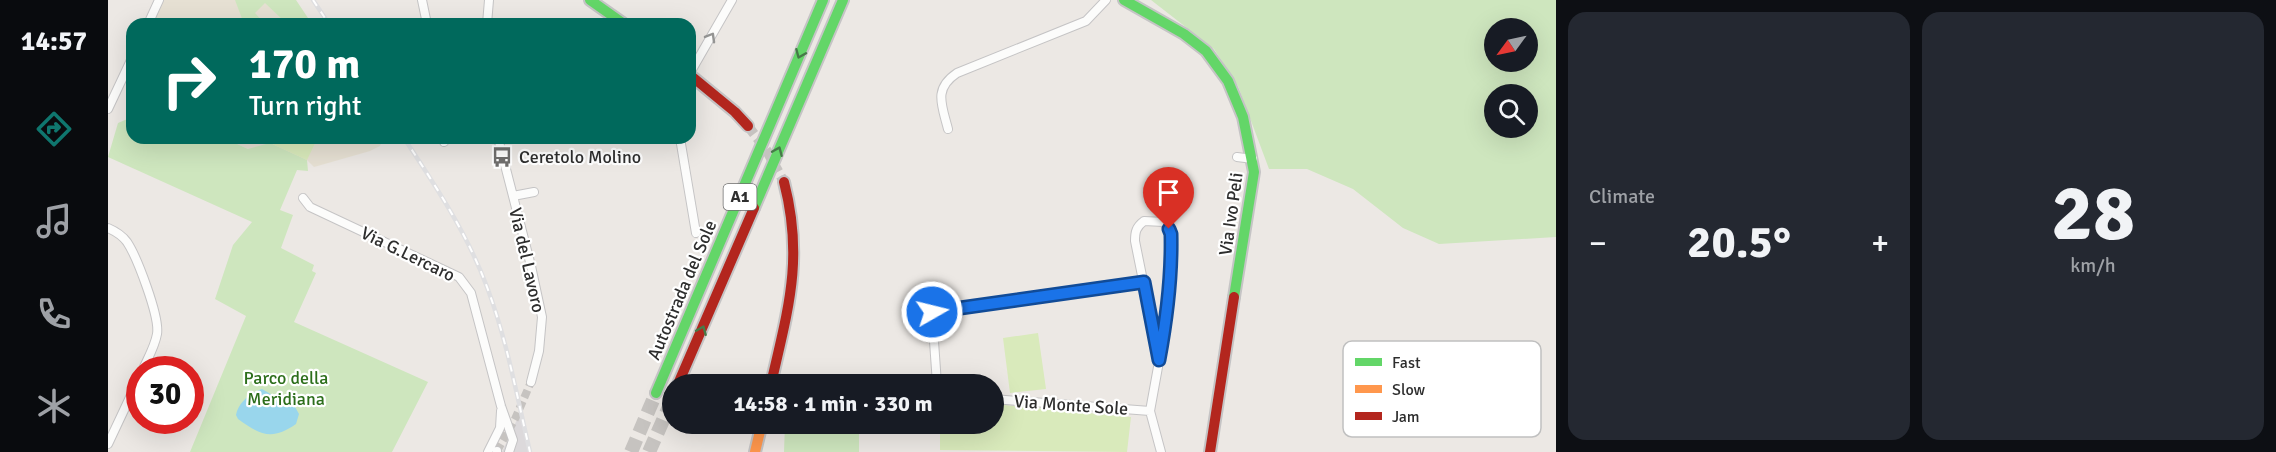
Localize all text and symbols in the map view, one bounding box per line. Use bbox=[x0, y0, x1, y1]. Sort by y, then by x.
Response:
north arrow bbox=[1484, 18, 1538, 72]
map controls bbox=[1484, 18, 1538, 138]
text: 14:57 bbox=[21, 25, 87, 58]
one-way arrow bbox=[704, 33, 715, 43]
text: 170 m bbox=[249, 39, 360, 90]
icon: right bbox=[150, 42, 228, 120]
one-way arrow bbox=[796, 47, 808, 58]
button: search bbox=[1484, 84, 1538, 138]
text: Turn right bbox=[249, 90, 362, 123]
icon: directions bbox=[33, 108, 75, 150]
bus stop icon: Ceretolo Molino bbox=[490, 145, 514, 169]
place label: Ceretolo Molino bbox=[519, 146, 641, 168]
one-way arrow bbox=[771, 146, 783, 157]
text: 28 bbox=[2051, 166, 2135, 262]
pin bbox=[1143, 167, 1194, 229]
street label: Via Ivo Peli bbox=[1214, 171, 1248, 257]
icon: arrive bbox=[1152, 176, 1185, 209]
road number: A1 bbox=[724, 184, 756, 210]
text: Climate bbox=[1589, 184, 1655, 209]
icon: music bbox=[33, 200, 75, 242]
street label: Via del Lavoro bbox=[504, 205, 550, 315]
text: 20.5° bbox=[1687, 215, 1791, 270]
street label: Autostrada del Sole bbox=[643, 217, 721, 363]
street label: Via G.Lercaro bbox=[357, 222, 459, 286]
text: − bbox=[1589, 223, 1607, 264]
text: + bbox=[1871, 223, 1889, 264]
text: km/h bbox=[2070, 253, 2116, 278]
position arrow bbox=[900, 280, 964, 344]
icon: phone bbox=[33, 293, 75, 335]
one-way arrow bbox=[695, 326, 707, 337]
legend bbox=[1343, 341, 1541, 437]
text: Fast bbox=[1392, 353, 1421, 373]
speed limit sign: 30 bbox=[126, 356, 204, 434]
park label: Parco della Meridiana bbox=[243, 367, 329, 410]
text: Slow bbox=[1392, 380, 1426, 400]
icon: climate bbox=[33, 385, 75, 427]
text: 14:58 · 1 min · 330 m bbox=[733, 390, 933, 417]
street label: Via Monte Sole bbox=[1013, 390, 1129, 420]
text: Jam bbox=[1392, 407, 1420, 427]

